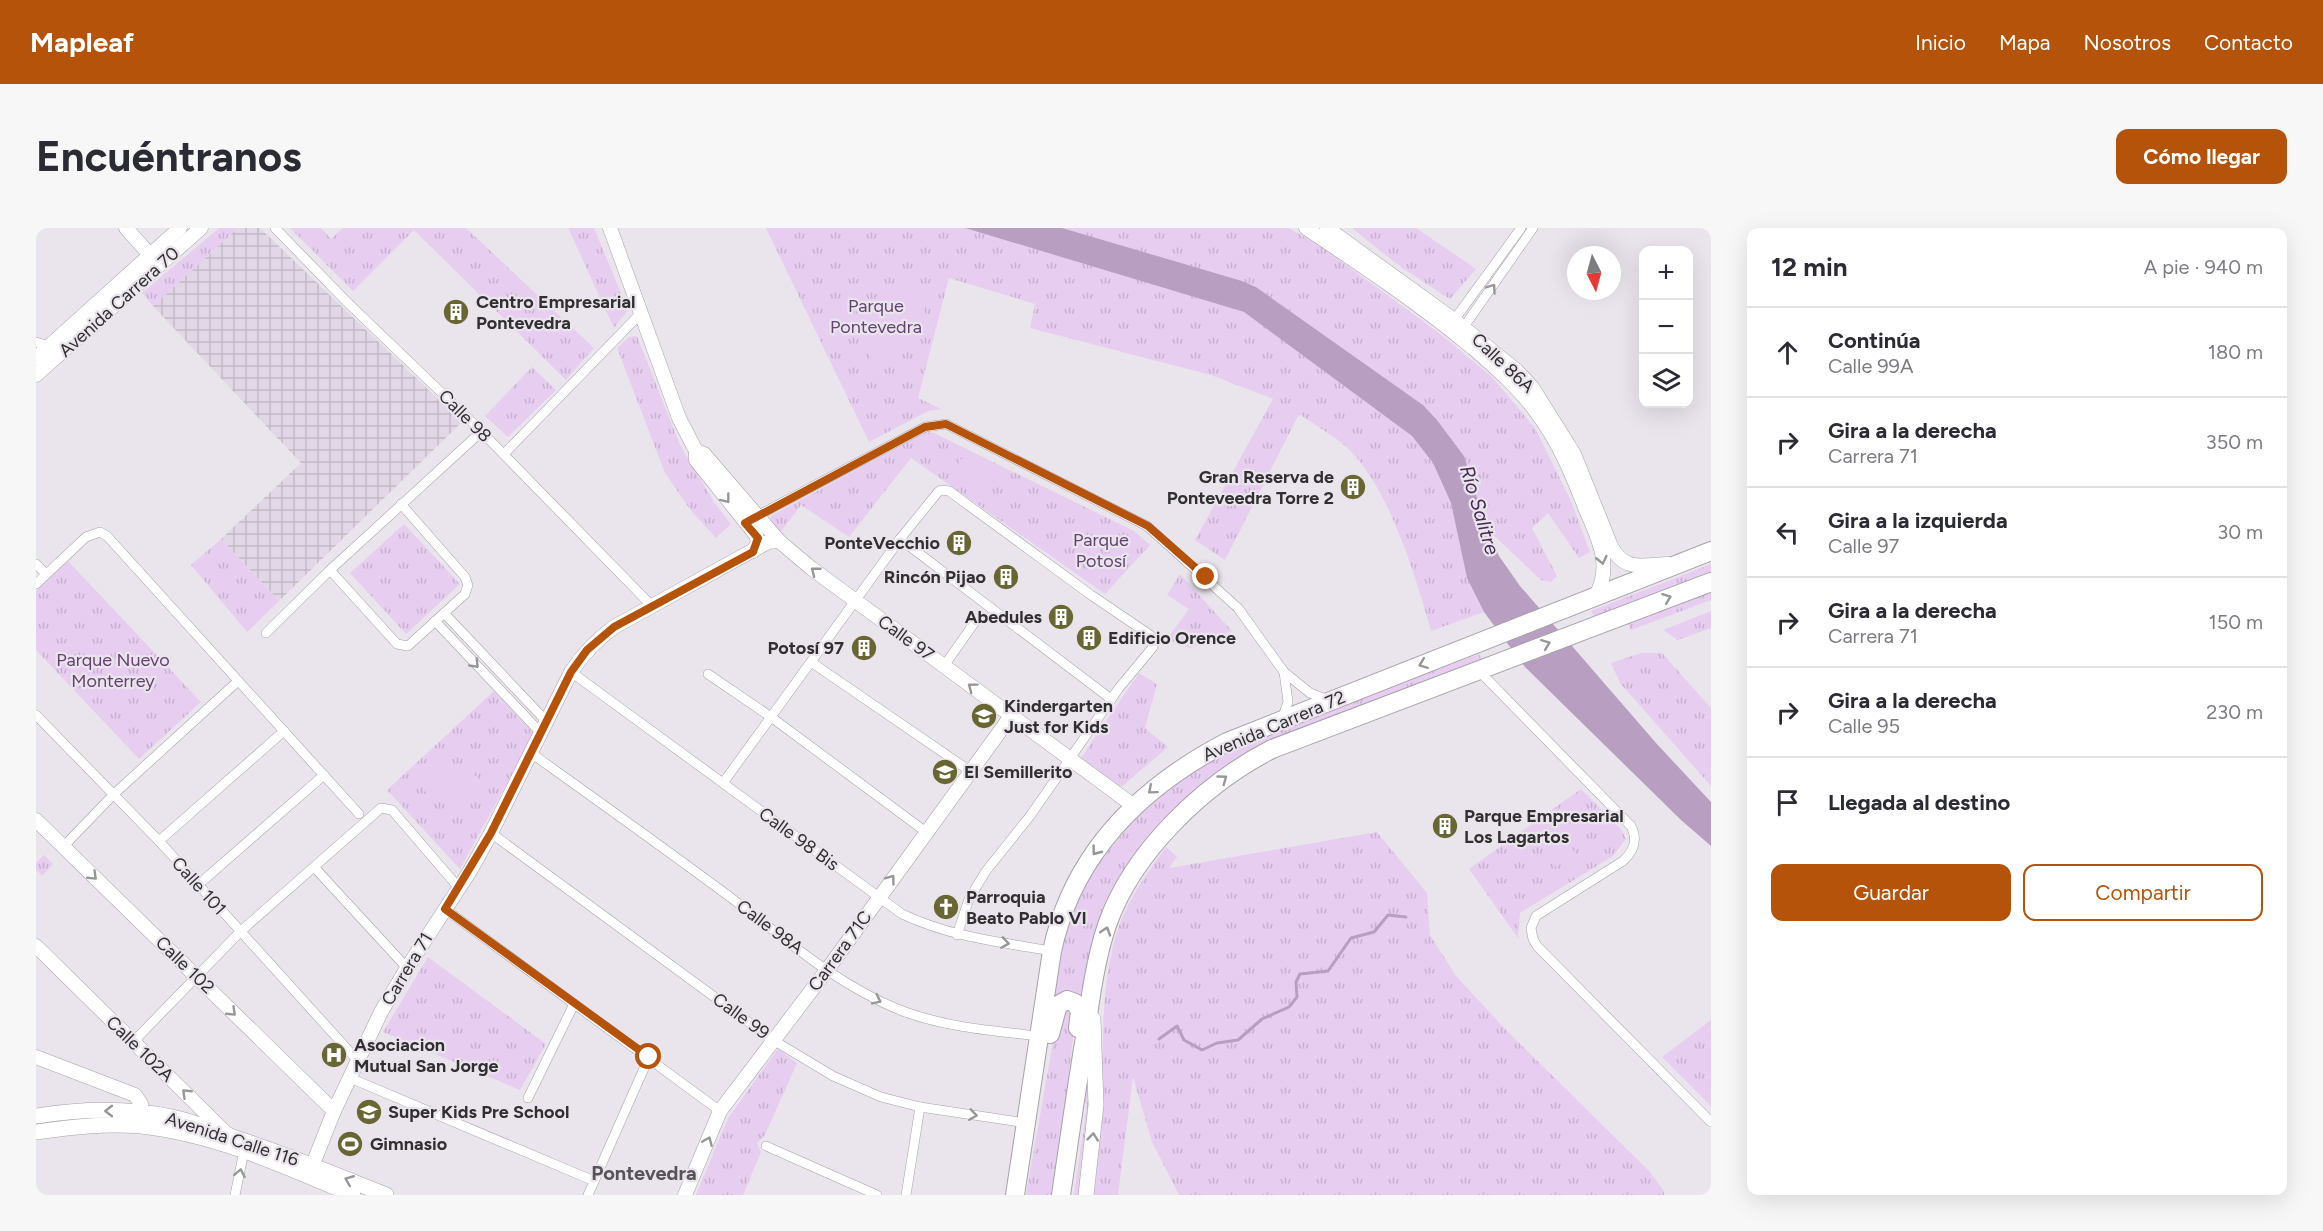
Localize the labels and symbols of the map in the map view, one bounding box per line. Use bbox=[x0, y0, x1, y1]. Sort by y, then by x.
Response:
street label: Avenida Carrera 70 bbox=[54, 242, 184, 362]
north arrow bbox=[1567, 246, 1621, 300]
one-way arrow bbox=[1485, 284, 1496, 295]
place label: Centro Empresarial Pontevedra bbox=[476, 291, 636, 334]
park label: Parque Pontevedra bbox=[830, 295, 922, 338]
building icon: Centro Empresarial Pontevedra bbox=[441, 297, 471, 327]
street label: Calle 86A bbox=[1467, 328, 1539, 398]
street label: Calle 98 bbox=[434, 385, 496, 447]
water label: Río Salitre bbox=[1455, 462, 1505, 558]
place label: Gran Reserva de Ponteveedra Torre 2 bbox=[1167, 466, 1334, 509]
building icon: Gran Reserva de Ponteveedra Torre 2 bbox=[1338, 472, 1368, 502]
one-way arrow bbox=[719, 492, 730, 503]
building icon: PonteVecchio bbox=[944, 528, 974, 558]
park label: Parque Potosí bbox=[1073, 529, 1129, 572]
place label: PonteVecchio bbox=[824, 532, 940, 554]
one-way arrow bbox=[1595, 554, 1608, 564]
building icon: Rincón Pijao bbox=[991, 562, 1021, 592]
route end bbox=[1192, 563, 1218, 589]
place label: Rincón Pijao bbox=[884, 566, 986, 588]
one-way arrow bbox=[811, 568, 822, 579]
one-way arrow bbox=[1661, 593, 1672, 605]
building icon: Abedules bbox=[1046, 602, 1076, 632]
place label: Abedules bbox=[965, 606, 1043, 628]
street label: Calle 97 bbox=[874, 610, 939, 666]
building icon: Edificio Orence bbox=[1074, 623, 1104, 653]
place label: Edificio Orence bbox=[1108, 627, 1236, 649]
building icon: Potosí 97 bbox=[849, 633, 879, 663]
place label: Potosí 97 bbox=[768, 637, 844, 659]
one-way arrow bbox=[1540, 639, 1550, 652]
park label: Parque Nuevo Monterrey bbox=[56, 649, 170, 692]
one-way arrow bbox=[468, 657, 479, 667]
one-way arrow bbox=[1419, 657, 1429, 670]
one-way arrow bbox=[968, 683, 979, 694]
street label: Avenida Carrera 72 bbox=[1199, 686, 1349, 766]
place label: Kindergarten Just for Kids bbox=[1004, 695, 1113, 738]
school or university icon: Kindergarten Just for Kids bbox=[969, 701, 999, 731]
school or university icon: El Semillerito bbox=[930, 757, 960, 787]
place label: El Semillerito bbox=[964, 761, 1073, 783]
one-way arrow bbox=[1217, 775, 1228, 786]
one-way arrow bbox=[1148, 782, 1159, 793]
street label: Calle 98 Bis bbox=[755, 803, 843, 875]
place label: Parque Empresarial Los Lagartos bbox=[1464, 805, 1624, 848]
building icon: Parque Empresarial Los Lagartos bbox=[1430, 811, 1460, 841]
one-way arrow bbox=[1092, 844, 1103, 855]
street label: Calle 101 bbox=[167, 852, 231, 920]
one-way arrow bbox=[85, 868, 96, 879]
one-way arrow bbox=[884, 874, 895, 885]
place label: Parroquia Beato Pablo VI bbox=[966, 886, 1087, 929]
church icon: Parroquia Beato Pablo VI bbox=[931, 892, 961, 922]
street label: Calle 98A bbox=[732, 895, 808, 959]
street label: Carrera 71C bbox=[803, 907, 877, 995]
one-way arrow bbox=[1098, 926, 1111, 937]
street label: Carrera 71 bbox=[377, 929, 437, 1009]
street label: Calle 102 bbox=[151, 932, 219, 998]
one-way arrow bbox=[999, 936, 1009, 949]
street label: Calle 99 bbox=[708, 988, 774, 1044]
one-way arrow bbox=[871, 992, 882, 1004]
one-way arrow bbox=[226, 1005, 236, 1016]
street label: Calle 102A bbox=[102, 1011, 178, 1087]
place label: Asociacion Mutual San Jorge bbox=[354, 1034, 498, 1077]
hospital icon: Asociacion Mutual San Jorge bbox=[319, 1040, 349, 1070]
route start bbox=[635, 1043, 661, 1069]
one-way arrow bbox=[182, 1090, 193, 1101]
school or university icon: Super Kids Pre School bbox=[354, 1097, 384, 1127]
place label: Super Kids Pre School bbox=[388, 1101, 569, 1123]
one-way arrow bbox=[104, 1105, 113, 1117]
street label: Avenida Calle 116 bbox=[163, 1107, 301, 1171]
one-way arrow bbox=[968, 1109, 978, 1121]
sports icon: Gimnasio bbox=[335, 1129, 365, 1159]
one-way arrow bbox=[1086, 1132, 1099, 1141]
place label: Gimnasio bbox=[370, 1133, 447, 1155]
one-way arrow bbox=[701, 1136, 713, 1147]
district label: Pontevedra bbox=[591, 1161, 697, 1185]
one-way arrow bbox=[233, 1168, 246, 1178]
one-way arrow bbox=[344, 1175, 355, 1187]

